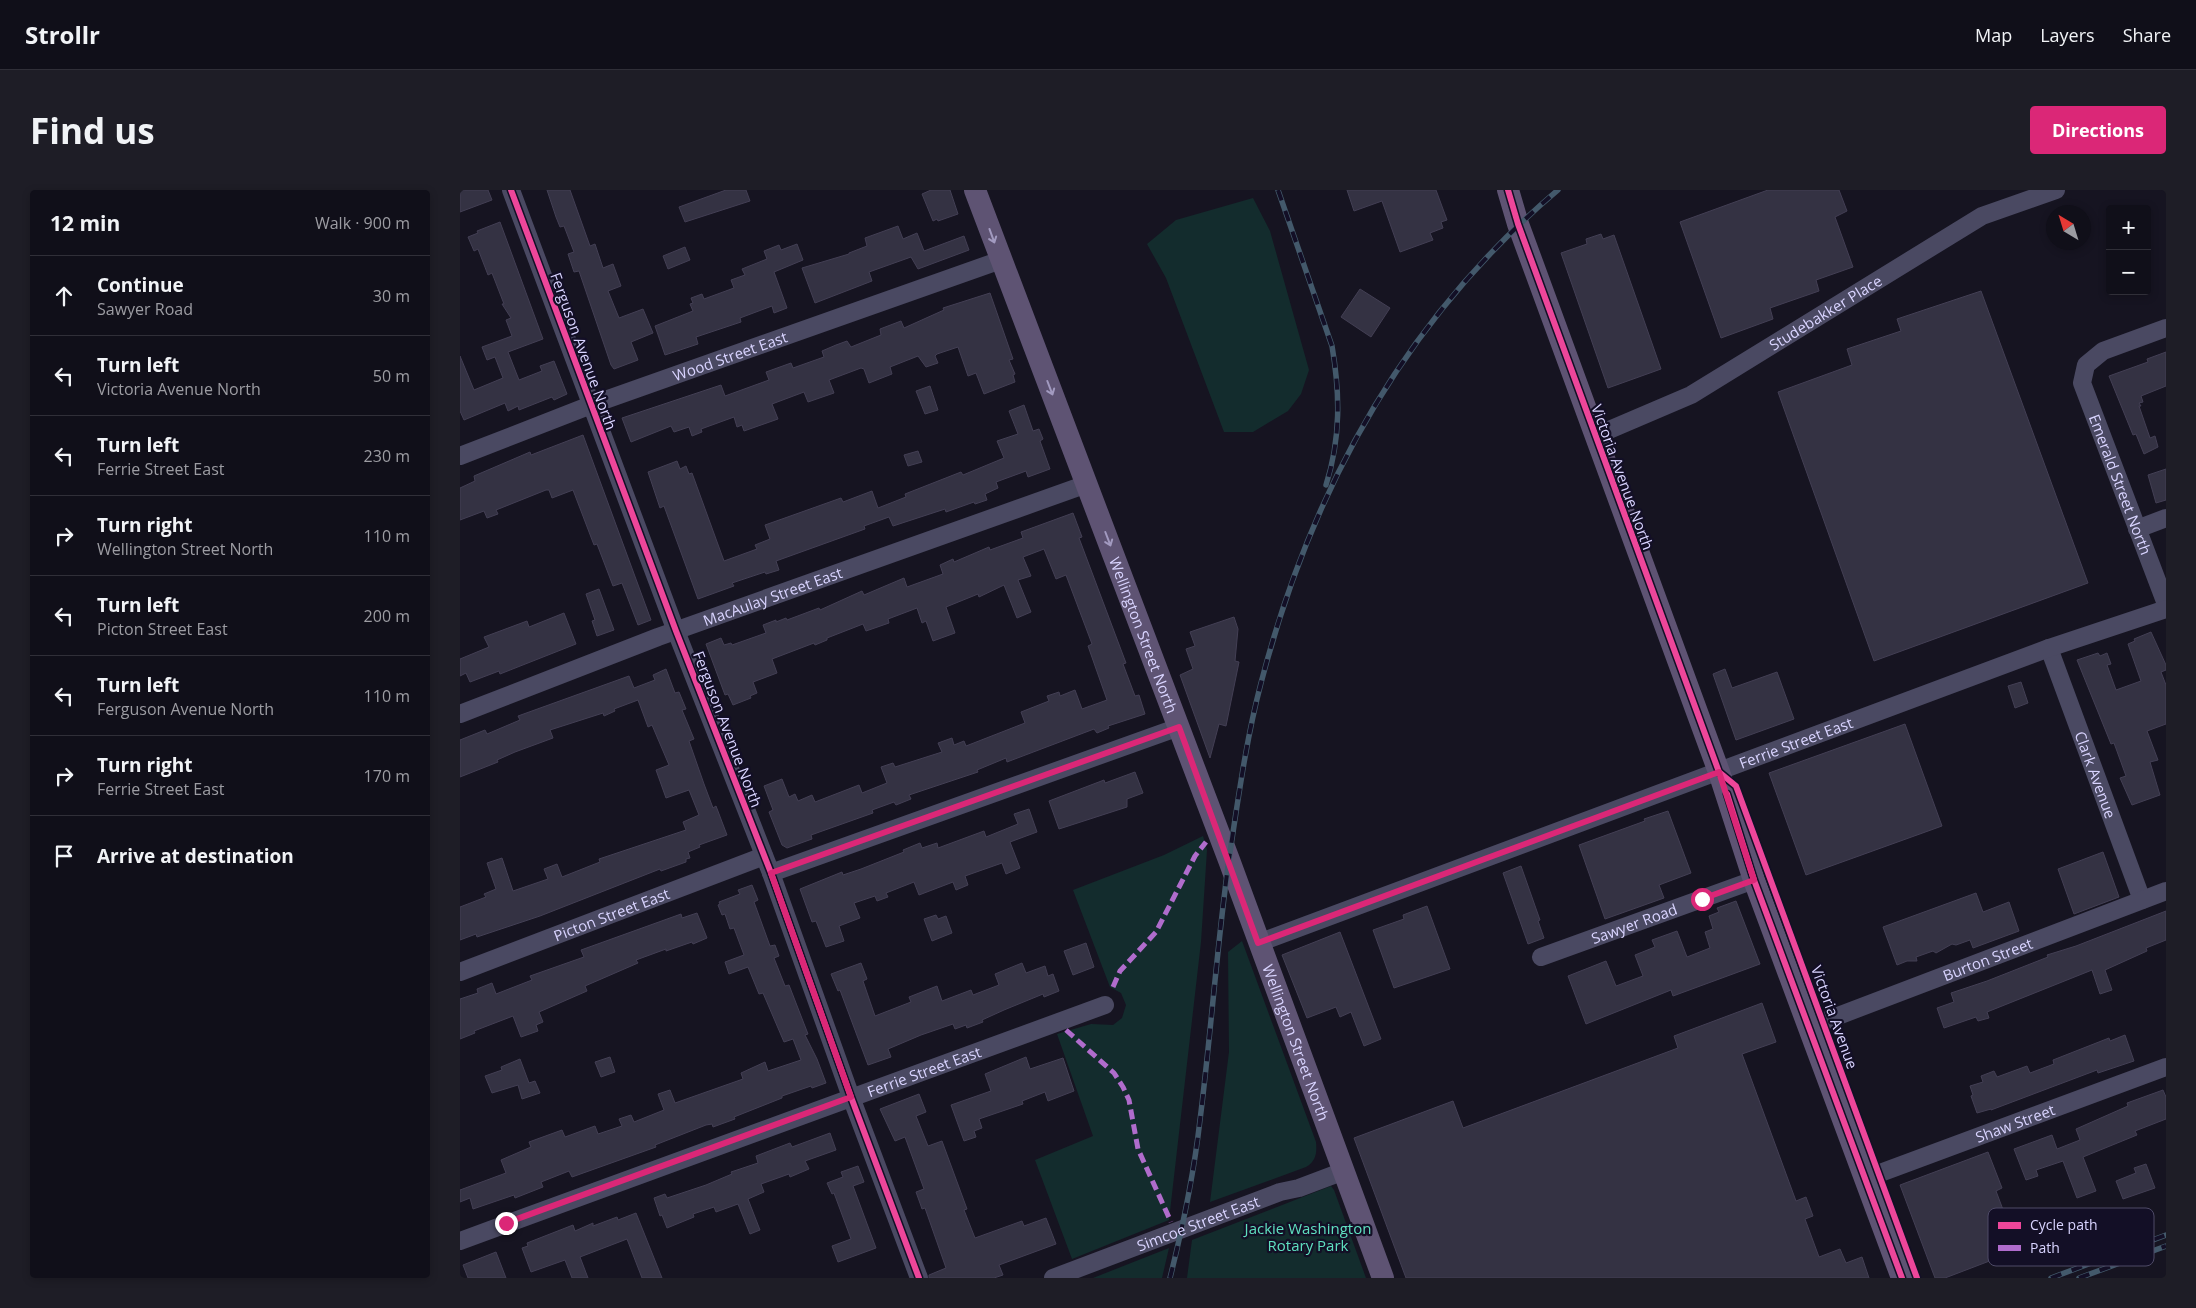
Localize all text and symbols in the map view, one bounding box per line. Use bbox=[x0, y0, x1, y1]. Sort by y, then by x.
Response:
text: Strollr bbox=[25, 18, 100, 51]
text: Map bbox=[1975, 23, 2012, 47]
text: Layers bbox=[2040, 23, 2095, 47]
text: Share bbox=[2123, 23, 2171, 47]
button: Directions bbox=[2030, 106, 2166, 154]
text: Find us bbox=[30, 107, 155, 154]
north arrow bbox=[2046, 205, 2091, 250]
map controls bbox=[2106, 205, 2151, 295]
button: + bbox=[2106, 205, 2151, 250]
text: 12 min bbox=[50, 209, 120, 237]
text: Walk · 900 m bbox=[315, 212, 410, 234]
one-way arrow bbox=[988, 228, 997, 243]
button: − bbox=[2106, 250, 2151, 295]
street label: Ferguson Avenue North bbox=[546, 270, 622, 432]
street label: Studebakker Place bbox=[1765, 270, 1885, 355]
text: Continue bbox=[97, 272, 184, 298]
icon: ahead bbox=[50, 282, 78, 310]
text: 30 m bbox=[373, 285, 410, 307]
text: Sawyer Road bbox=[97, 298, 193, 320]
street label: Wood Street East bbox=[670, 326, 790, 385]
text: Turn left bbox=[97, 352, 179, 378]
icon: left bbox=[50, 362, 78, 390]
text: 50 m bbox=[373, 365, 410, 387]
text: Victoria Avenue North bbox=[97, 378, 261, 400]
one-way arrow bbox=[1046, 379, 1055, 395]
street label: Victoria Avenue North bbox=[1587, 401, 1659, 553]
street label: Emerald Street North bbox=[2085, 411, 2156, 558]
text: Turn left bbox=[97, 432, 179, 458]
icon: left bbox=[50, 442, 78, 470]
text: 230 m bbox=[364, 445, 410, 467]
text: Ferrie Street East bbox=[97, 458, 224, 480]
text: Turn right bbox=[97, 512, 192, 538]
icon: right bbox=[50, 522, 78, 550]
text: 110 m bbox=[364, 525, 410, 547]
one-way arrow bbox=[1104, 531, 1113, 547]
text: Wellington Street North bbox=[97, 538, 273, 560]
street label: Wellington Street North bbox=[1105, 554, 1182, 716]
street label: MacAulay Street East bbox=[700, 562, 845, 630]
text: Turn left bbox=[97, 592, 179, 618]
icon: left bbox=[50, 602, 78, 630]
text: 200 m bbox=[364, 605, 410, 627]
text: Picton Street East bbox=[97, 618, 228, 640]
street label: Ferguson Avenue North bbox=[689, 648, 767, 810]
text: Turn left bbox=[97, 672, 179, 698]
icon: left bbox=[50, 682, 78, 710]
text: 110 m bbox=[364, 685, 410, 707]
text: Ferguson Avenue North bbox=[97, 698, 274, 720]
street label: Ferrie Street East bbox=[1736, 712, 1855, 773]
street label: Clark Avenue bbox=[2070, 728, 2121, 821]
text: Turn right bbox=[97, 752, 192, 778]
icon: right bbox=[50, 762, 78, 790]
text: 170 m bbox=[364, 765, 410, 787]
text: Ferrie Street East bbox=[97, 778, 224, 800]
icon: arrive bbox=[50, 842, 78, 870]
text: Arrive at destination bbox=[97, 843, 294, 869]
street label: Picton Street East bbox=[551, 883, 672, 945]
route start bbox=[1691, 888, 1714, 911]
street label: Sawyer Road bbox=[1588, 899, 1680, 948]
street label: Burton Street bbox=[1940, 933, 2035, 985]
street label: Wellington Street North bbox=[1258, 961, 1334, 1124]
street label: Victoria Avenue bbox=[1807, 963, 1863, 1071]
street label: Ferrie Street East bbox=[864, 1041, 984, 1101]
street label: Shaw Street bbox=[1972, 1099, 2057, 1147]
street label: Simcoe Street East bbox=[1134, 1191, 1262, 1255]
legend bbox=[1988, 1208, 2154, 1266]
route end bbox=[495, 1212, 518, 1235]
text: Cycle path bbox=[2030, 1215, 2098, 1234]
park label: Jackie Washington Rotary Park bbox=[1243, 1218, 1371, 1255]
text: Path bbox=[2030, 1238, 2060, 1257]

